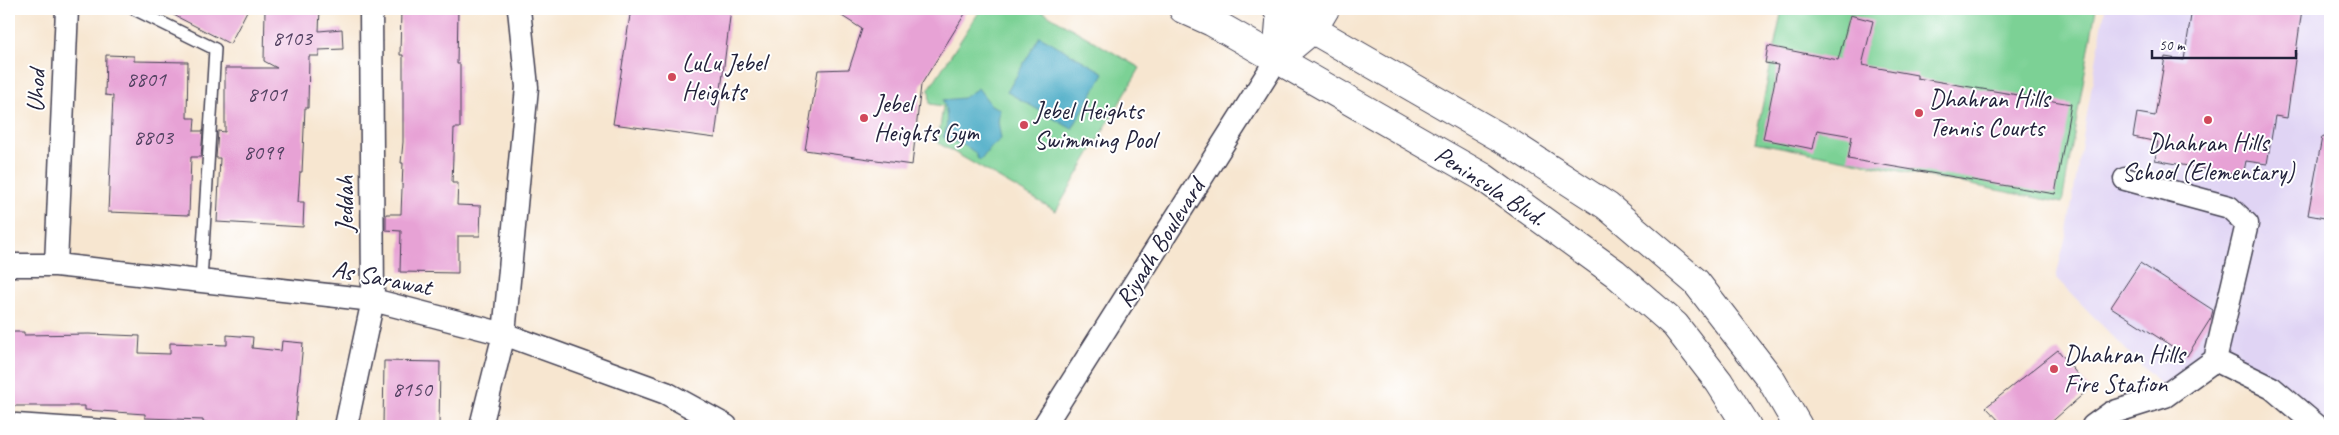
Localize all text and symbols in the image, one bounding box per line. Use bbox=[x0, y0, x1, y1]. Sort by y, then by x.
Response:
house number: 8103 bbox=[272, 24, 314, 52]
scale bar bbox=[2152, 28, 2295, 60]
text: 50 m bbox=[2159, 36, 2186, 55]
place label: LuLu Jebel Heights bbox=[682, 47, 771, 108]
street label: Uhod bbox=[19, 65, 53, 113]
house number: 8801 bbox=[126, 65, 167, 93]
marker: LuLu Jebel Heights bbox=[666, 71, 678, 83]
house number: 8101 bbox=[247, 80, 288, 108]
place label: Dhahran Hills Tennis Courts bbox=[1929, 83, 2052, 144]
place label: Jebel Heights Gym bbox=[873, 88, 980, 149]
place label: Jebel Heights Swimming Pool bbox=[1033, 95, 1161, 156]
marker: Dhahran Hills Tennis Courts bbox=[1913, 107, 1925, 119]
marker: Jebel Heights Gym bbox=[858, 112, 870, 124]
marker: Dhahran Hills School (Elementary) bbox=[2202, 114, 2214, 126]
marker: Jebel Heights Swimming Pool bbox=[1018, 119, 1030, 131]
house number: 8803 bbox=[133, 123, 175, 151]
place label: Dhahran Hills School (Elementary) bbox=[2122, 127, 2296, 188]
house number: 8099 bbox=[243, 138, 285, 166]
street label: Peninsula Blvd. bbox=[1429, 138, 1551, 234]
street label: Riyadh Boulevard bbox=[1108, 170, 1214, 313]
street label: Jeddah bbox=[329, 175, 361, 233]
street label: As Sarawat bbox=[330, 253, 437, 304]
place label: Dhahran Hills Fire Station bbox=[2064, 339, 2187, 400]
marker: Dhahran Hills Fire Station bbox=[2048, 363, 2060, 375]
house number: 8150 bbox=[392, 375, 434, 403]

